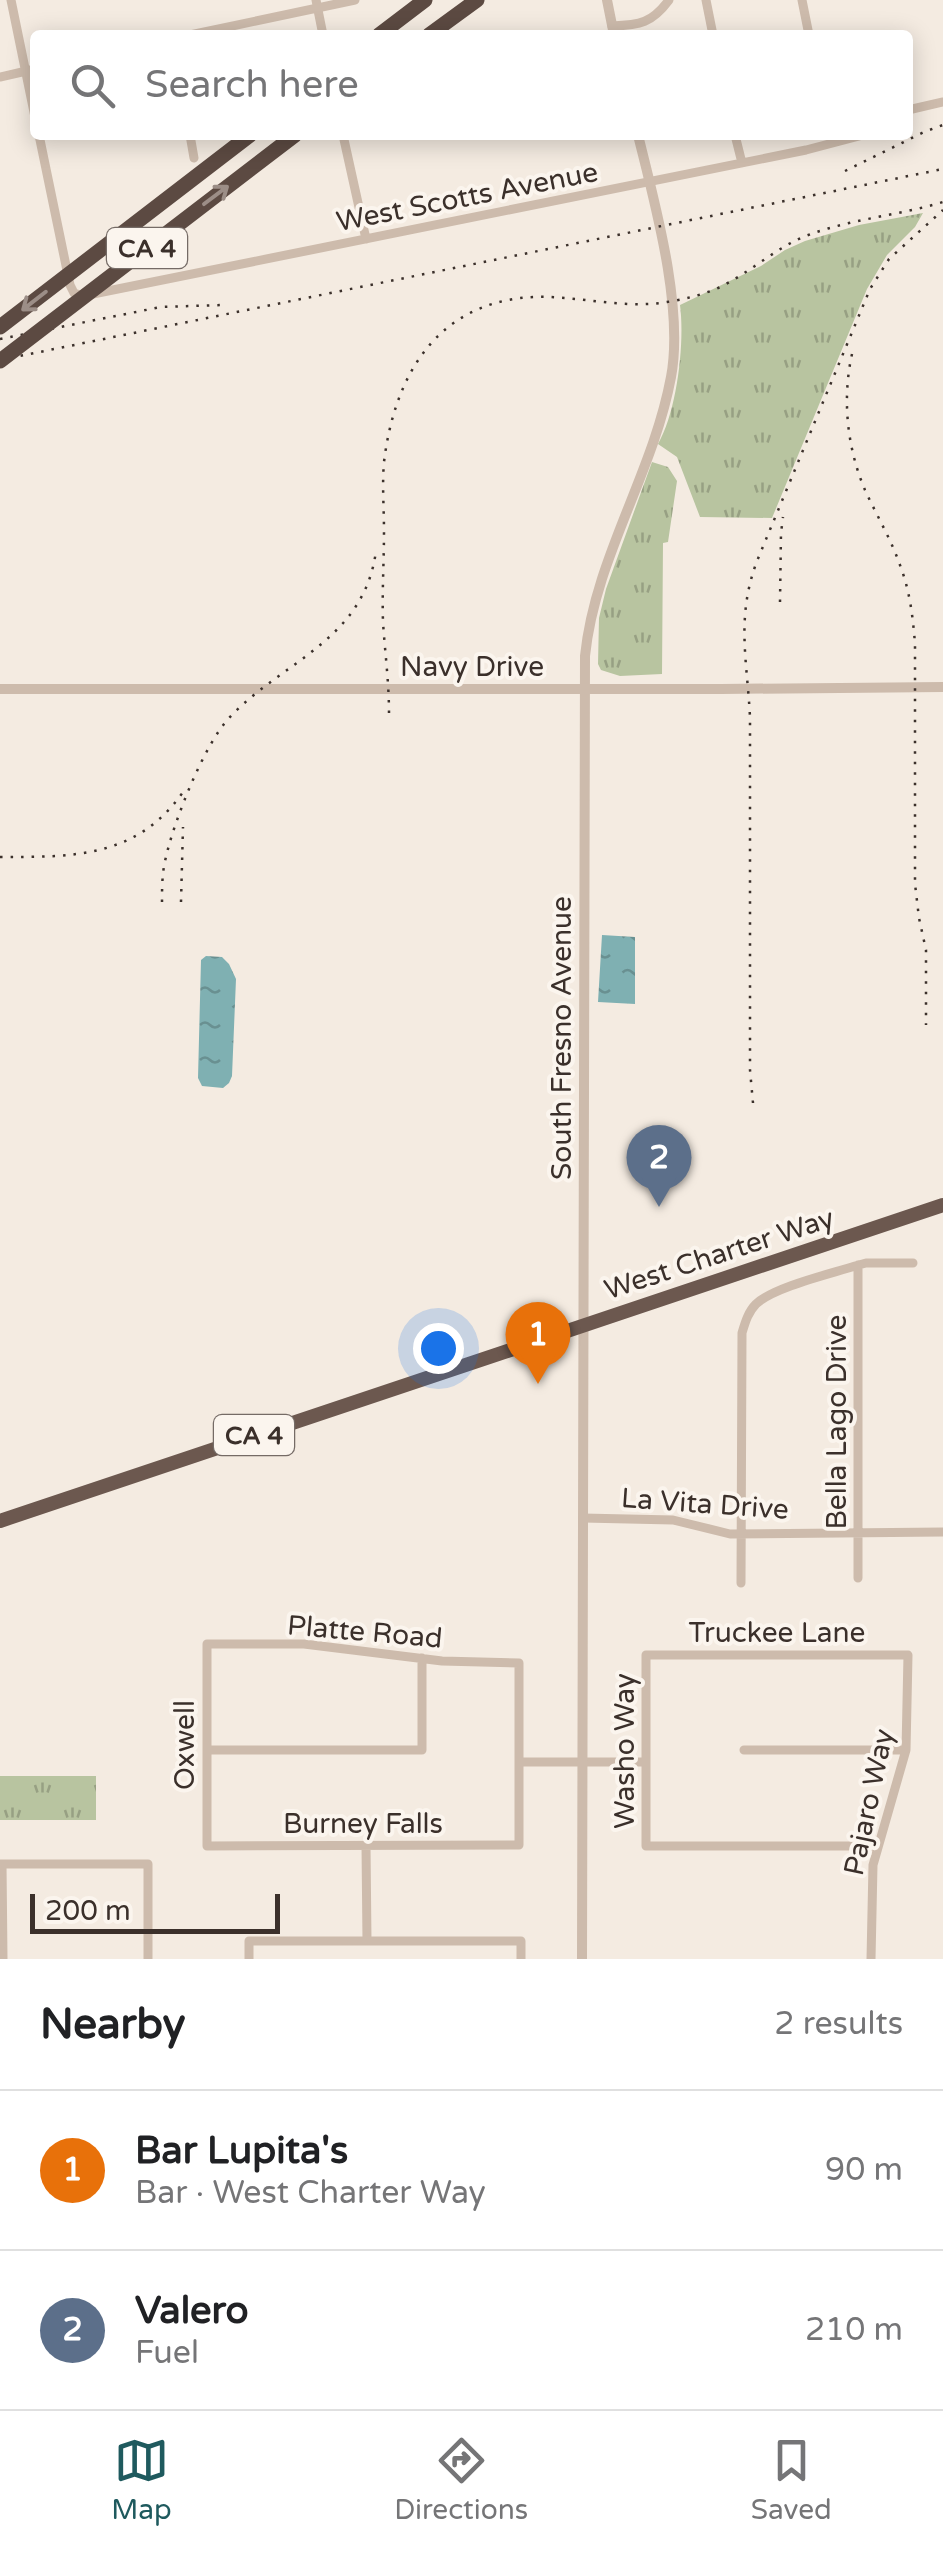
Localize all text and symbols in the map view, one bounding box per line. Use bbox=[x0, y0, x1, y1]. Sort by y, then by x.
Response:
search box bbox=[30, 30, 913, 140]
icon: search bbox=[65, 58, 120, 113]
text: Search here bbox=[145, 62, 359, 108]
street label: West Scotts Avenue bbox=[334, 155, 601, 239]
one-way arrow bbox=[202, 185, 229, 206]
road number: CA 4 bbox=[107, 228, 187, 268]
one-way arrow bbox=[21, 290, 47, 312]
street label: Navy Drive bbox=[400, 650, 544, 684]
street label: South Fresno Avenue bbox=[545, 896, 579, 1180]
pin: 2 bbox=[626, 1124, 692, 1207]
street label: West Charter Way bbox=[600, 1201, 838, 1307]
pin: 1 bbox=[506, 1302, 570, 1384]
street label: Bella Lago Drive bbox=[820, 1315, 854, 1529]
your location bbox=[413, 1323, 464, 1374]
road number: CA 4 bbox=[214, 1415, 294, 1455]
street label: La Vita Drive bbox=[620, 1481, 790, 1527]
street label: Platte Road bbox=[286, 1608, 444, 1656]
street label: Truckee Lane bbox=[689, 1616, 865, 1650]
street label: Washo Way bbox=[608, 1673, 642, 1829]
street label: Oxwell bbox=[168, 1700, 202, 1790]
street label: Pajaro Way bbox=[837, 1726, 901, 1879]
street label: Burney Falls bbox=[283, 1807, 443, 1841]
scale bar bbox=[30, 1889, 280, 1934]
text: 200 m bbox=[45, 1894, 131, 1928]
text: Nearby bbox=[40, 1999, 185, 2050]
text: 2 results bbox=[774, 2005, 903, 2043]
text: Bar Lupita's bbox=[135, 2128, 348, 2174]
text: 1 bbox=[62, 2151, 83, 2189]
text: 90 m bbox=[825, 2151, 903, 2189]
text: Bar · West Charter Way bbox=[135, 2174, 486, 2212]
text: Valero bbox=[135, 2288, 249, 2334]
text: 2 bbox=[62, 2311, 83, 2349]
text: 210 m bbox=[805, 2311, 903, 2349]
text: Fuel bbox=[135, 2334, 199, 2372]
tab: Map bbox=[111, 2433, 172, 2527]
tab: Directions bbox=[394, 2433, 528, 2527]
tab: Saved bbox=[751, 2433, 832, 2527]

